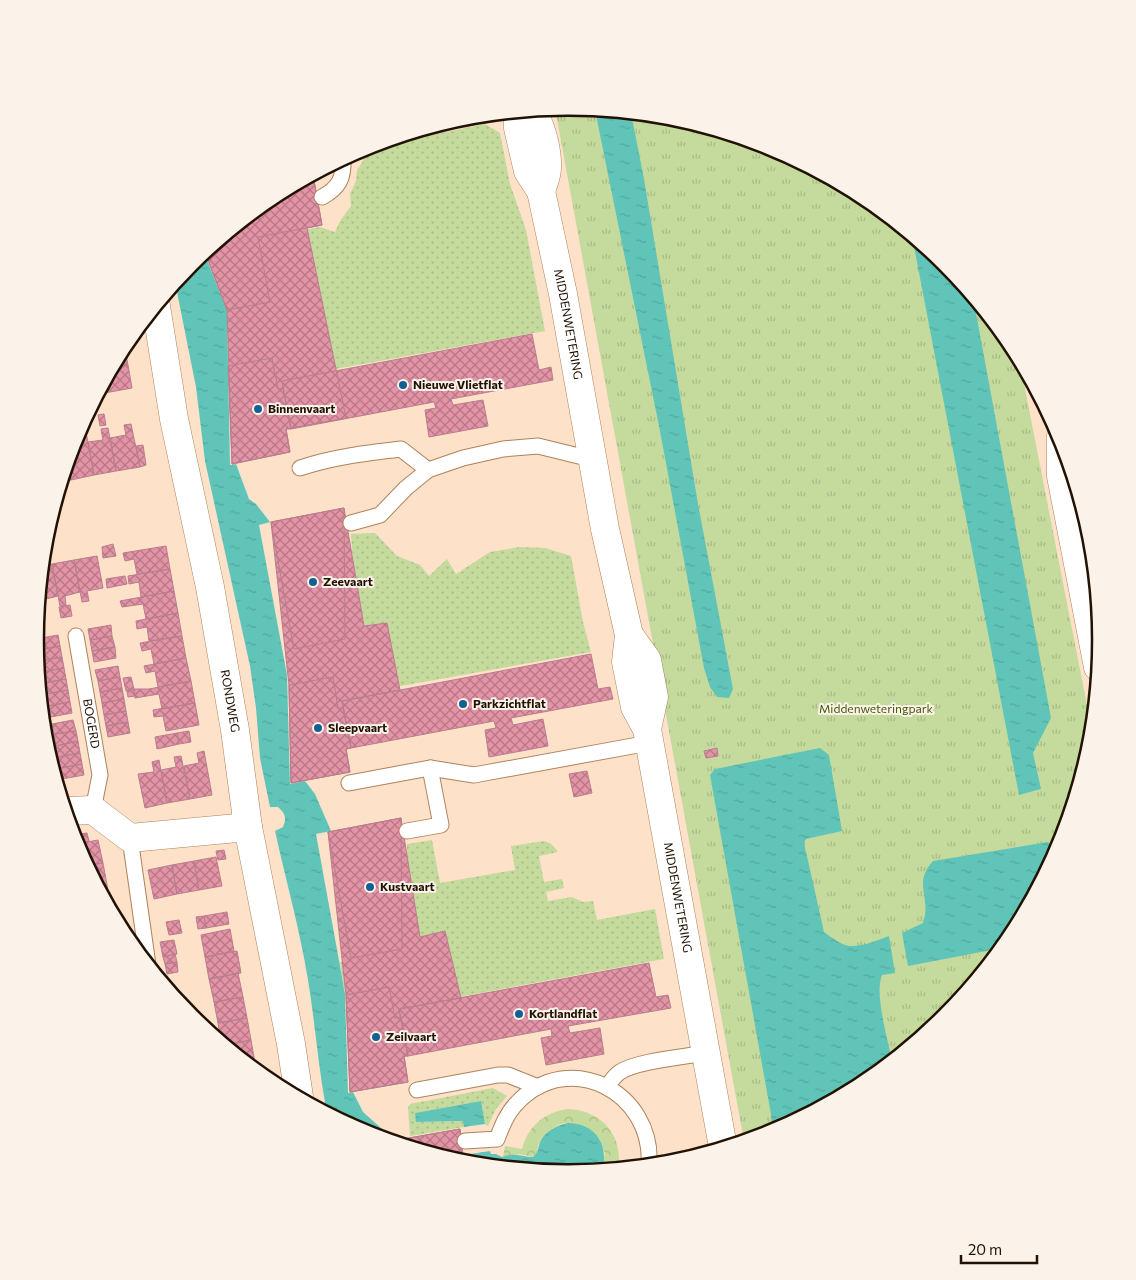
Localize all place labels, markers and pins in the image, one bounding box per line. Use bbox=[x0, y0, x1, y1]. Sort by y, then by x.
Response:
place label: Nieuwe Vlietflat bbox=[413, 377, 503, 391]
marker: Nieuwe Vlietflat bbox=[397, 379, 409, 391]
place label: Binnenvaart bbox=[268, 401, 335, 415]
marker: Binnenvaart bbox=[252, 403, 264, 415]
place label: Zeevaart bbox=[323, 574, 373, 588]
marker: Zeevaart bbox=[307, 576, 319, 588]
place label: Parkzichtflat bbox=[473, 696, 546, 710]
marker: Parkzichtflat bbox=[457, 698, 469, 710]
place label: Sleepvaart bbox=[328, 720, 387, 734]
marker: Sleepvaart bbox=[312, 722, 324, 734]
place label: Kustvaart bbox=[380, 879, 435, 893]
marker: Kustvaart bbox=[364, 881, 376, 893]
place label: Kortlandflat bbox=[529, 1006, 597, 1020]
marker: Kortlandflat bbox=[513, 1008, 525, 1020]
place label: Zeilvaart bbox=[386, 1029, 436, 1043]
marker: Zeilvaart bbox=[370, 1031, 382, 1043]

